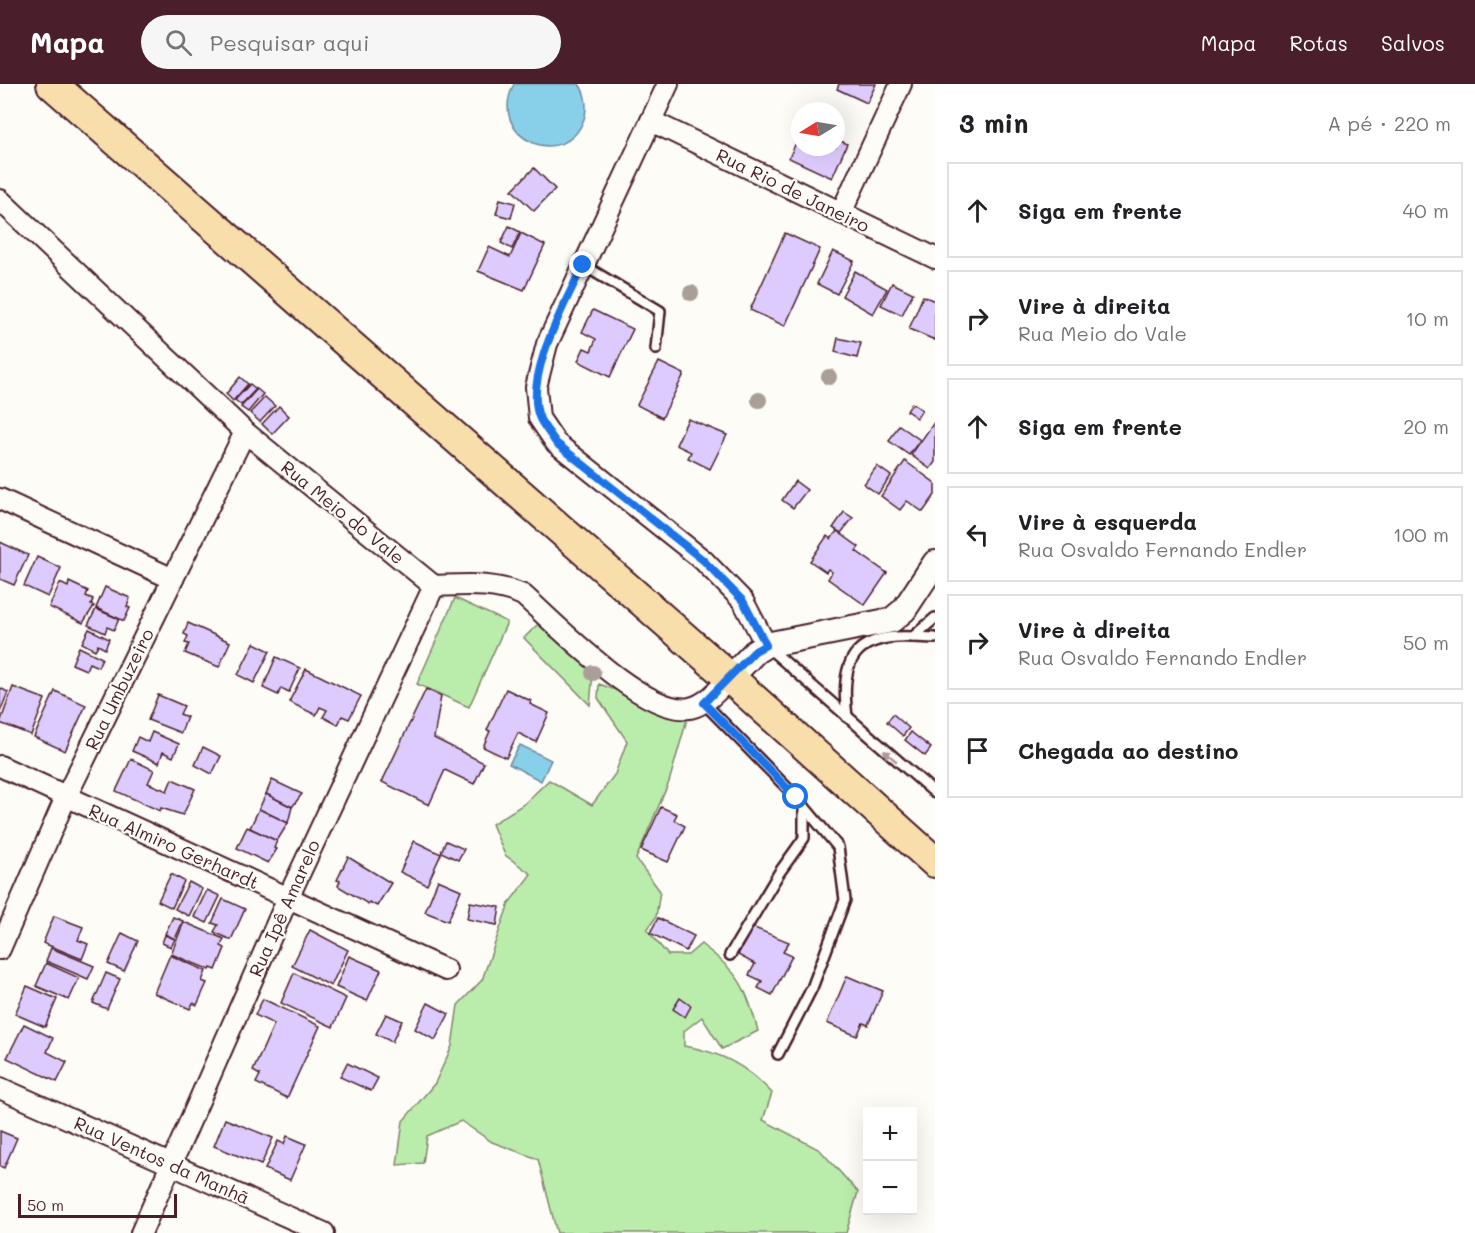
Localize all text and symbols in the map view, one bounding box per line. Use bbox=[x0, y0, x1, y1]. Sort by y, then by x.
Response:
search box bbox=[141, 15, 561, 69]
text: Mapa bbox=[30, 24, 105, 60]
icon: search bbox=[162, 26, 195, 59]
text: Pesquisar aqui bbox=[210, 28, 369, 57]
text: Mapa bbox=[1201, 29, 1257, 56]
text: Rotas bbox=[1290, 29, 1348, 56]
text: Salvos bbox=[1381, 29, 1445, 56]
north arrow bbox=[791, 102, 845, 156]
text: 3 min bbox=[959, 106, 1028, 140]
text: A pé · 220 m bbox=[1328, 110, 1451, 136]
street label: Rua Rio de Janeiro bbox=[712, 142, 874, 238]
icon: ahead bbox=[961, 194, 994, 227]
text: Siga em frente bbox=[1018, 196, 1182, 225]
text: 40 m bbox=[1403, 197, 1449, 223]
route end bbox=[569, 251, 595, 277]
text: Vire à direita bbox=[1018, 291, 1171, 320]
icon: right bbox=[961, 302, 994, 335]
text: 10 m bbox=[1405, 305, 1449, 331]
text: Rua Meio do Vale bbox=[1018, 320, 1187, 346]
icon: ahead bbox=[961, 410, 994, 443]
text: Siga em frente bbox=[1018, 412, 1182, 441]
text: 20 m bbox=[1403, 413, 1449, 439]
street label: Rua Meio do Vale bbox=[276, 455, 410, 569]
text: Vire à esquerda bbox=[1018, 507, 1197, 536]
icon: left bbox=[961, 518, 994, 551]
text: 100 m bbox=[1393, 521, 1449, 547]
text: Rua Osvaldo Fernando Endler bbox=[1018, 536, 1307, 562]
text: Vire à direita bbox=[1018, 615, 1171, 644]
street label: Rua Umbuzeiro bbox=[79, 624, 159, 754]
icon: right bbox=[961, 626, 994, 659]
text: 50 m bbox=[1403, 629, 1449, 655]
text: Rua Osvaldo Fernando Endler bbox=[1018, 644, 1307, 670]
icon: arrive bbox=[961, 734, 994, 767]
text: Chegada ao destino bbox=[1018, 736, 1238, 765]
one-way arrow bbox=[882, 749, 898, 762]
route start bbox=[782, 783, 808, 809]
street label: Rua Almiro Gerhardt bbox=[85, 798, 263, 894]
street label: Rua Ipê Amarelo bbox=[243, 835, 325, 980]
map controls bbox=[863, 1107, 917, 1215]
button: + bbox=[863, 1107, 917, 1161]
street label: Rua Ventos da Manhã bbox=[71, 1111, 253, 1209]
button: − bbox=[863, 1161, 917, 1215]
scale bar bbox=[18, 1191, 177, 1218]
text: 50 m bbox=[27, 1194, 64, 1215]

